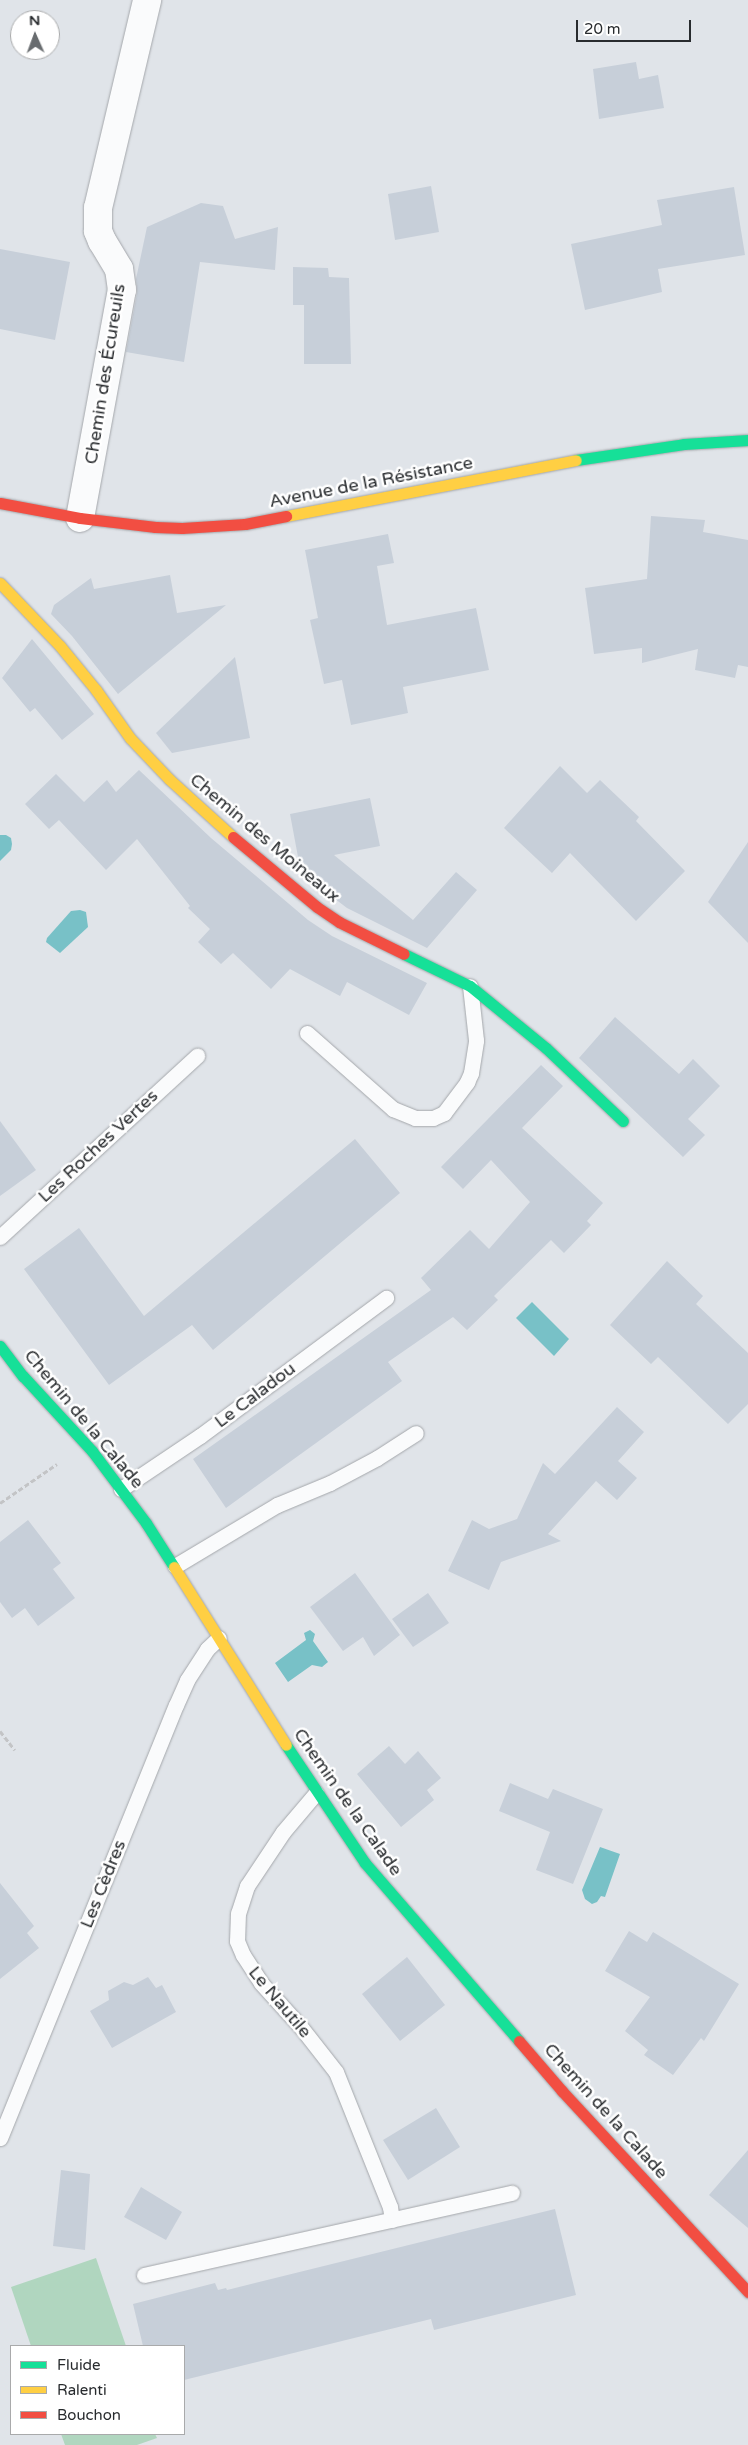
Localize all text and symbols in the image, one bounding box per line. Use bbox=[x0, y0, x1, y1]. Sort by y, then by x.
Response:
north arrow bbox=[10, 10, 60, 60]
scale bar bbox=[578, 10, 693, 42]
text: N bbox=[29, 12, 40, 29]
text: 20 m bbox=[584, 20, 621, 38]
street label: Chemin des Écureuils bbox=[80, 282, 130, 466]
street label: Avenue de la Résistance bbox=[267, 452, 475, 512]
street label: Chemin des Moineaux bbox=[186, 769, 344, 907]
street label: Les Roches Vertes bbox=[34, 1085, 162, 1207]
street label: Chemin de la Calade bbox=[20, 1345, 148, 1493]
street label: Le Caladou bbox=[210, 1358, 300, 1432]
street label: Chemin de la Calade bbox=[289, 1724, 407, 1880]
street label: Les Cèdres bbox=[76, 1837, 130, 1931]
street label: Le Nautile bbox=[244, 1962, 316, 2042]
street label: Chemin de la Calade bbox=[540, 2039, 672, 2183]
legend bbox=[10, 2345, 185, 2435]
text: Fluide bbox=[57, 2356, 101, 2374]
text: Ralenti bbox=[57, 2381, 107, 2399]
text: Bouchon bbox=[57, 2406, 121, 2424]

